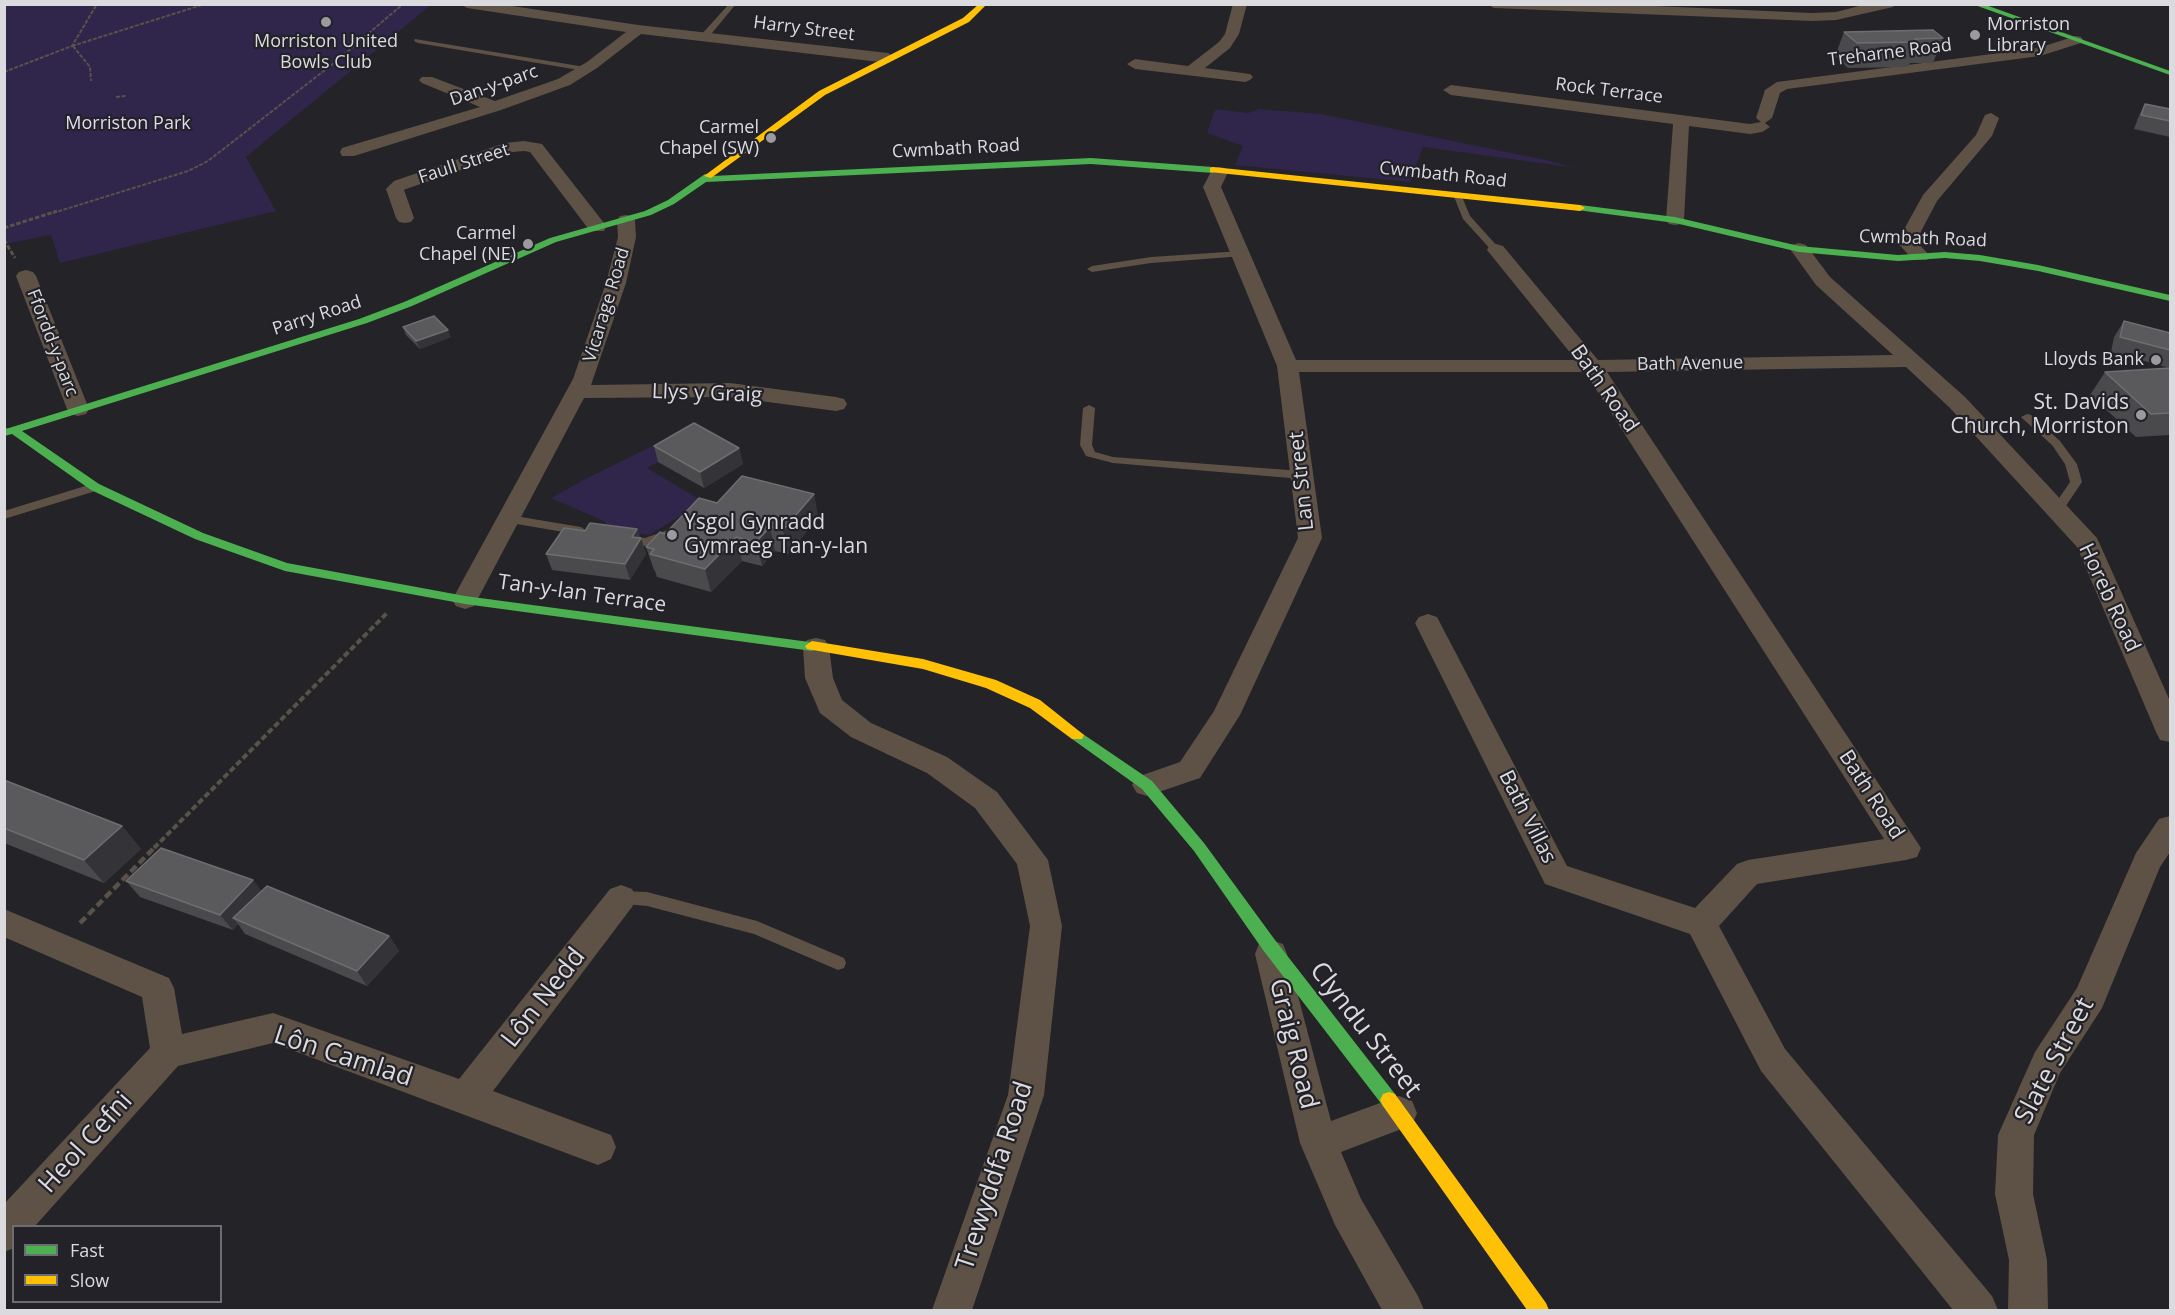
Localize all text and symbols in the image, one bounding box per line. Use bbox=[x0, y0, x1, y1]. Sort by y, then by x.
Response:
street label: Harry Street bbox=[752, 12, 856, 46]
place label: Morriston Library bbox=[1987, 14, 2070, 57]
marker: Morriston United Bowls Club bbox=[319, 15, 333, 29]
marker: Morriston Library bbox=[1968, 28, 1982, 42]
place label: Morriston United Bowls Club bbox=[254, 31, 398, 74]
street label: Treharne Road bbox=[1827, 35, 1953, 71]
street label: Dan-y-parc bbox=[447, 61, 541, 111]
street label: Rock Terrace bbox=[1554, 74, 1664, 108]
park label: Morriston Park bbox=[65, 113, 191, 135]
place label: Carmel Chapel (SW) bbox=[659, 117, 759, 160]
marker: Carmel Chapel (SW) bbox=[764, 131, 778, 145]
street label: Cwmbath Road bbox=[891, 135, 1021, 163]
street label: Faull Street bbox=[416, 139, 512, 189]
street label: Cwmbath Road bbox=[1378, 158, 1508, 192]
place label: Carmel Chapel (NE) bbox=[419, 223, 516, 266]
street label: Cwmbath Road bbox=[1859, 226, 1987, 252]
marker: Carmel Chapel (NE) bbox=[521, 237, 535, 251]
street label: Vicarage Road bbox=[579, 245, 635, 365]
street label: Ffordd-y-parc bbox=[22, 286, 82, 400]
street label: Parry Road bbox=[270, 291, 364, 341]
street label: Bath Road bbox=[1565, 340, 1643, 438]
place label: Lloyds Bank bbox=[2044, 349, 2144, 371]
street label: Bath Avenue bbox=[1637, 352, 1743, 376]
marker: Lloyds Bank bbox=[2149, 353, 2163, 367]
street label: Llys y Graig bbox=[651, 379, 763, 409]
place label: St. Davids Church, Morriston bbox=[1951, 390, 2129, 440]
marker: St. Davids Church, Morriston bbox=[2134, 408, 2148, 422]
street label: Lan Street bbox=[1284, 430, 1320, 532]
place label: Ysgol Gynradd Gymraeg Tan-y-lan bbox=[684, 510, 868, 560]
marker: Ysgol Gynradd Gymraeg Tan-y-lan bbox=[665, 528, 679, 542]
street label: Horeb Road bbox=[2073, 540, 2145, 656]
street label: Tan-y-lan Terrace bbox=[496, 570, 668, 618]
street label: Bath Road bbox=[1833, 746, 1909, 844]
street label: Bath Villas bbox=[1493, 766, 1561, 868]
street label: Lôn Nedd bbox=[495, 942, 593, 1054]
street label: Clyndu Street bbox=[1302, 956, 1428, 1104]
street label: Graig Road bbox=[1262, 975, 1324, 1113]
street label: Slate Street bbox=[2009, 993, 2101, 1129]
street label: Lôn Camlad bbox=[270, 1020, 416, 1094]
street label: Trewyddfa Road bbox=[950, 1078, 1040, 1274]
street label: Heol Cefni bbox=[33, 1086, 139, 1200]
legend bbox=[12, 1225, 222, 1303]
text: Fast bbox=[70, 1238, 104, 1262]
text: Slow bbox=[70, 1268, 109, 1292]

